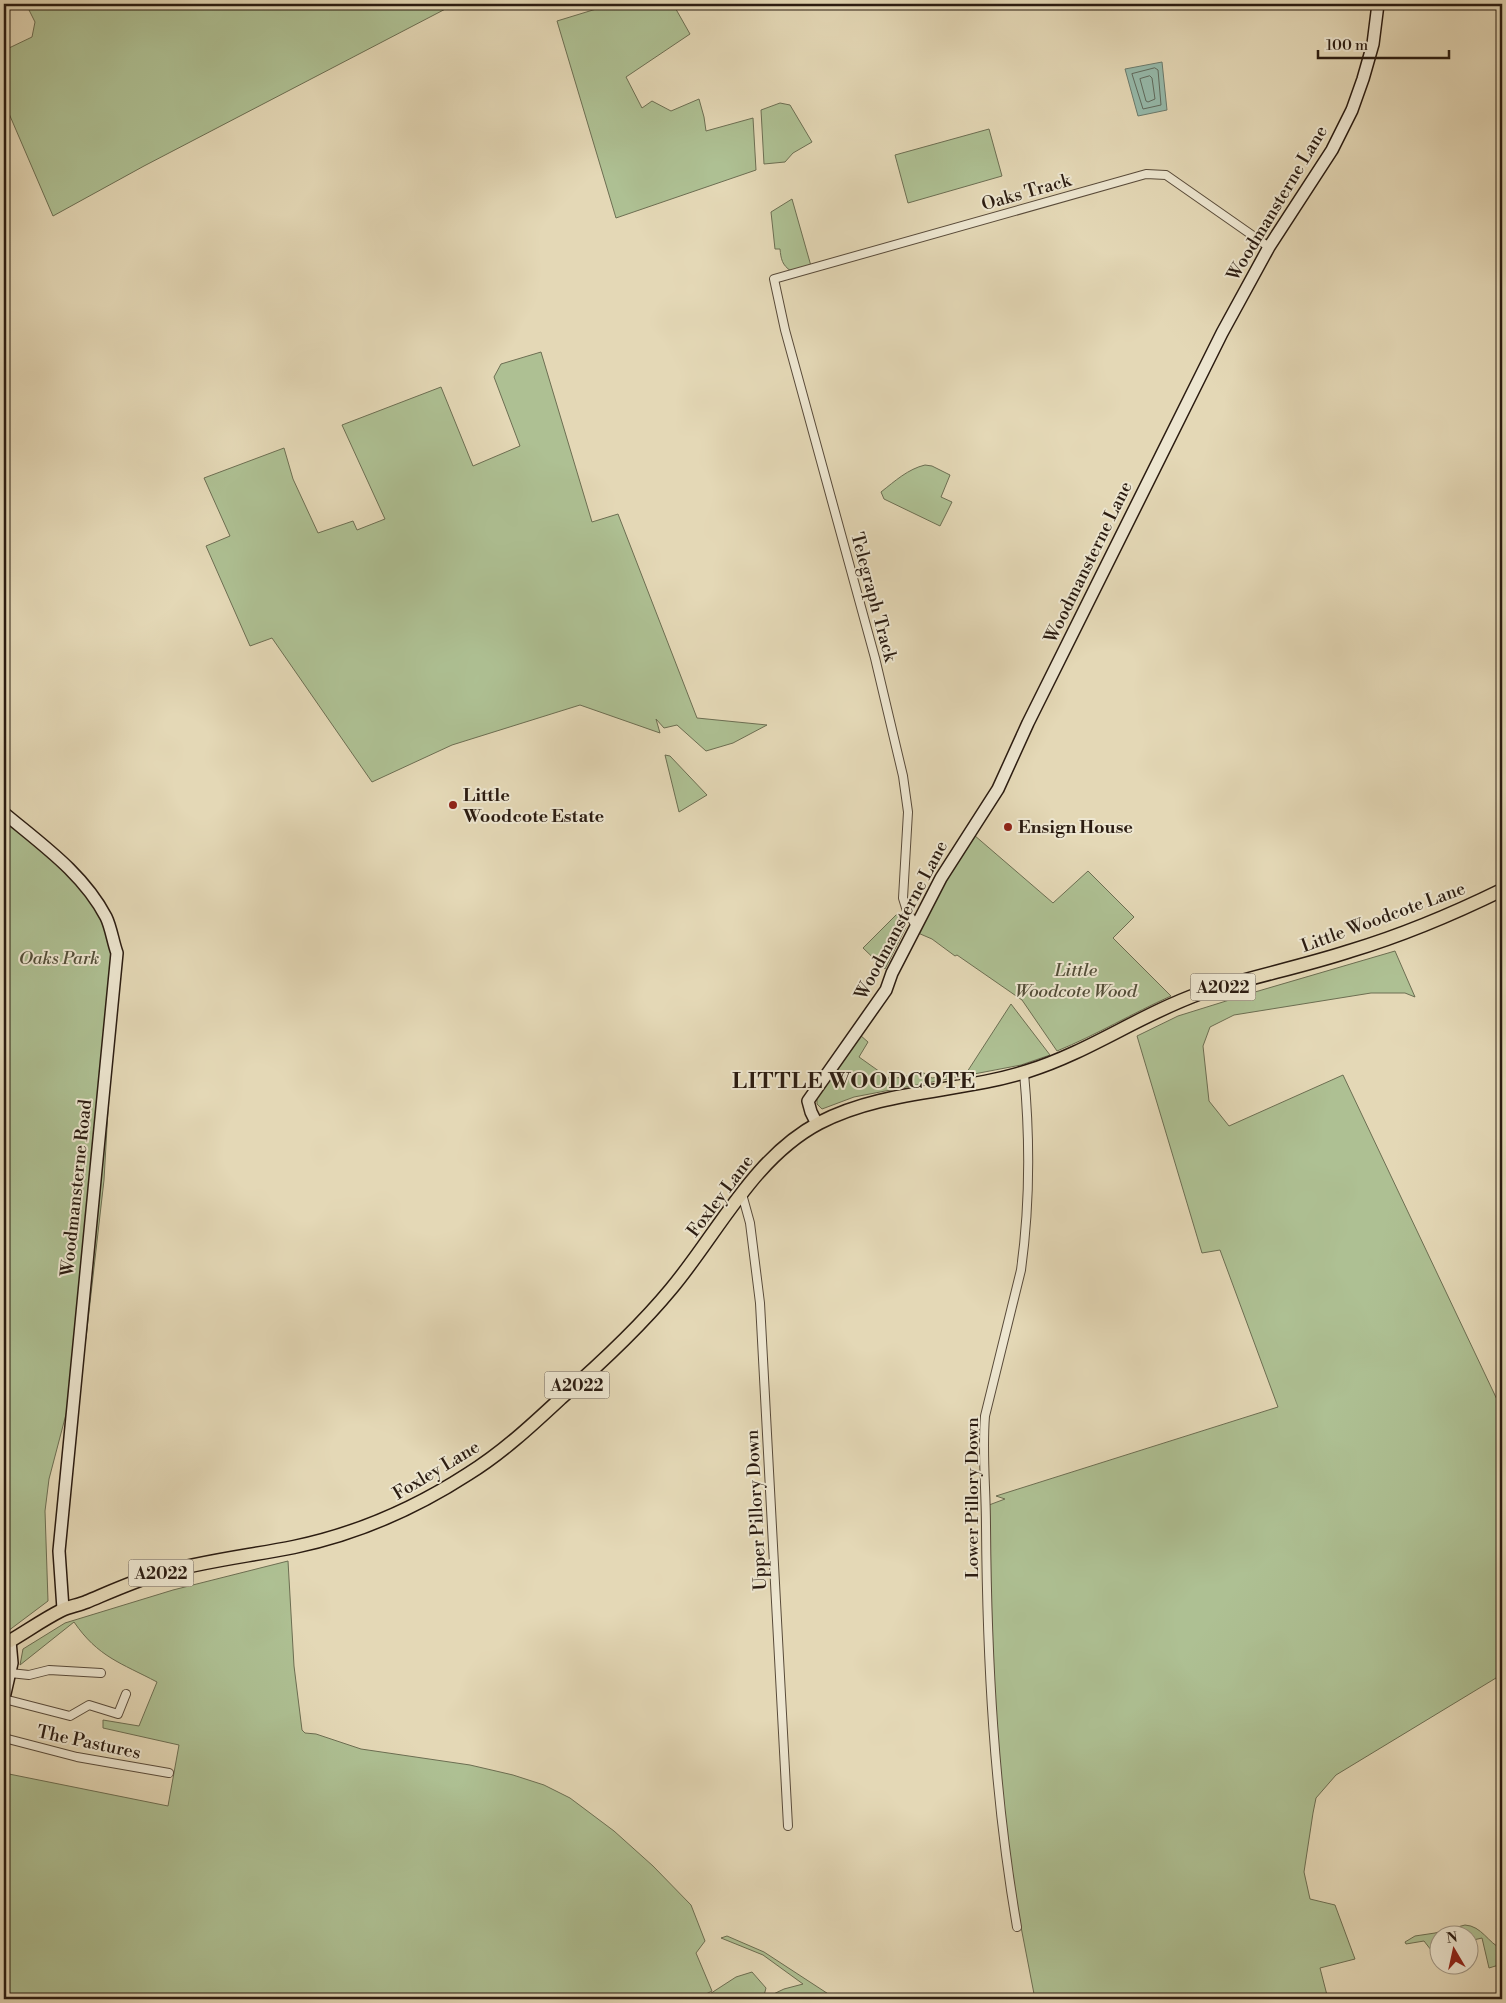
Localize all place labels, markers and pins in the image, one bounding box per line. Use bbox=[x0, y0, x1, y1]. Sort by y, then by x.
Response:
place label: Little Woodcote Estate bbox=[462, 784, 605, 828]
marker: Little Woodcote Estate bbox=[447, 799, 459, 811]
place label: Ensign House bbox=[1018, 816, 1133, 839]
marker: Ensign House bbox=[1002, 821, 1014, 833]

